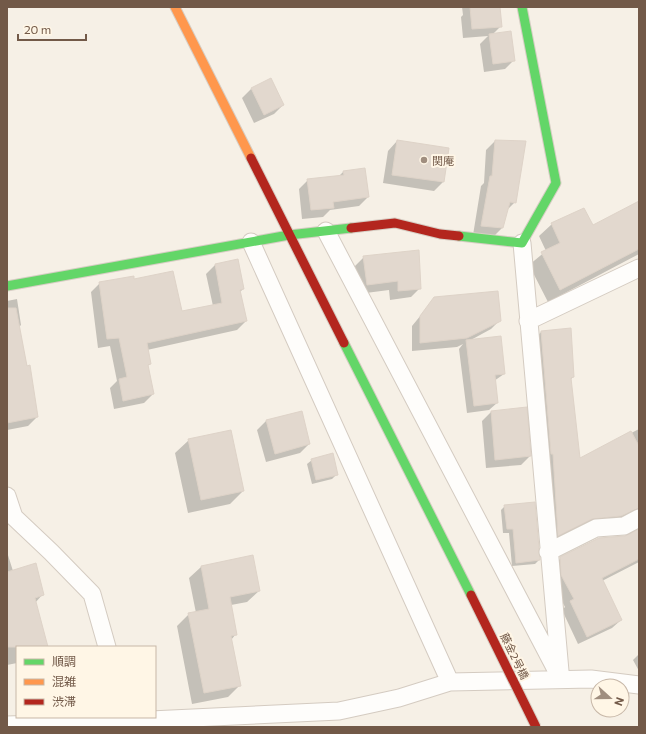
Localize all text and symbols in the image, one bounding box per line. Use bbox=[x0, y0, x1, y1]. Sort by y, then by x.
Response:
scale bar bbox=[18, 16, 86, 42]
text: 20 m bbox=[24, 22, 51, 36]
place label: 関庵 bbox=[432, 154, 454, 167]
marker: 関庵 bbox=[419, 155, 429, 165]
street label: 藤金2号橋 bbox=[498, 631, 532, 681]
legend bbox=[16, 646, 156, 718]
text: 順調 bbox=[52, 654, 76, 668]
text: 混雑 bbox=[52, 674, 76, 688]
north arrow bbox=[590, 678, 630, 718]
text: 渋滞 bbox=[52, 694, 76, 708]
text: N bbox=[612, 696, 627, 708]

